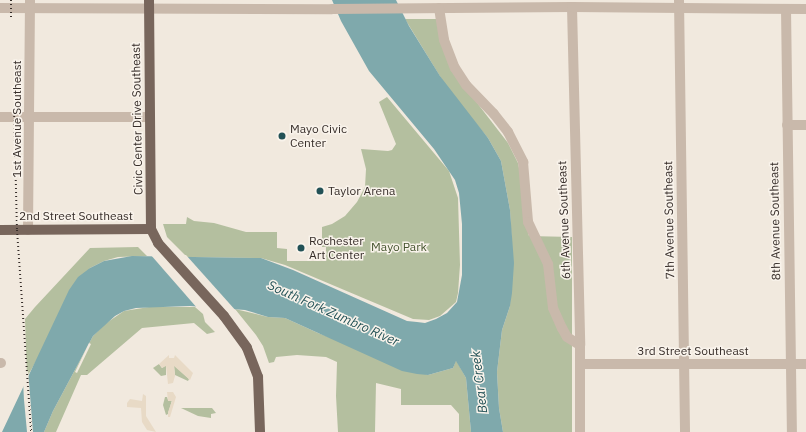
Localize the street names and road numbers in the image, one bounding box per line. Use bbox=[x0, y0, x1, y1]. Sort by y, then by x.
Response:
street label: Civic Center Drive Southeast bbox=[128, 43, 146, 195]
street label: 1st Avenue Southeast bbox=[10, 60, 24, 178]
street label: 6th Avenue Southeast bbox=[555, 161, 573, 279]
street label: 7th Avenue Southeast bbox=[661, 161, 677, 279]
street label: 8th Avenue Southeast bbox=[767, 162, 783, 280]
street label: 2nd Street Southeast bbox=[19, 209, 133, 223]
street label: 3rd Street Southeast bbox=[637, 344, 749, 358]

